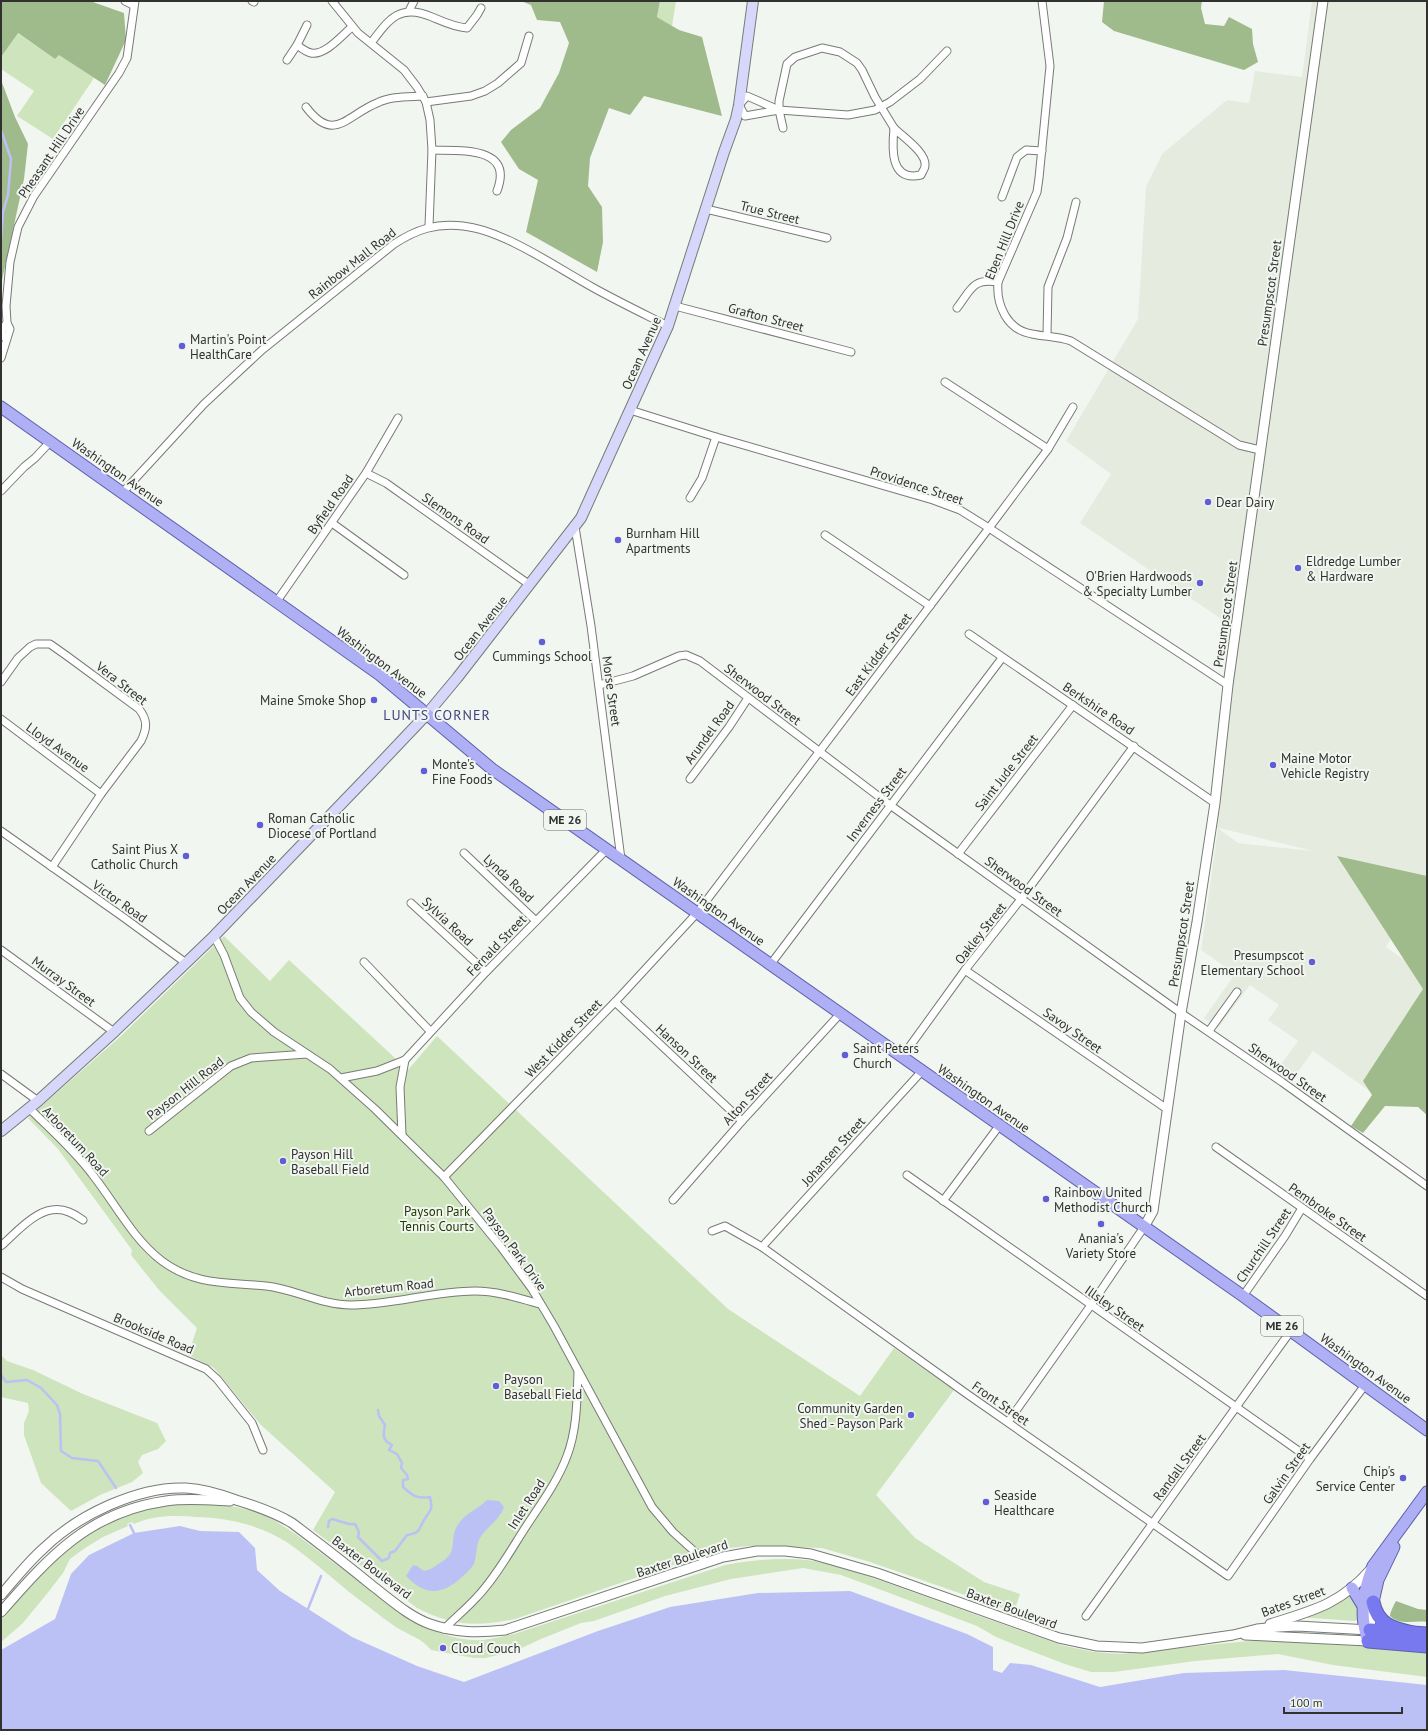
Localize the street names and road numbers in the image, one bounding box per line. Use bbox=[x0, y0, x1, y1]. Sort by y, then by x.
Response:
street label: Pheasant Hill Drive bbox=[15, 103, 88, 201]
street label: True Street bbox=[738, 197, 802, 228]
street label: Eben Hill Drive bbox=[981, 198, 1028, 282]
street label: Rainbow Mall Road bbox=[305, 224, 400, 303]
street label: Presumpscot Street bbox=[1254, 238, 1285, 347]
street label: Grafton Street bbox=[726, 299, 806, 336]
street label: Ocean Avenue bbox=[618, 314, 665, 392]
street label: Washington Avenue bbox=[68, 434, 167, 511]
street label: Providence Street bbox=[868, 462, 966, 509]
street label: Byfield Road bbox=[304, 471, 357, 537]
street label: Slemons Road bbox=[419, 489, 493, 548]
street label: Presumpscot Street bbox=[1210, 559, 1241, 668]
street label: Ocean Avenue bbox=[450, 592, 511, 664]
street label: East Kidder Street bbox=[842, 609, 916, 699]
street label: Washington Avenue bbox=[333, 623, 430, 702]
street label: Morse Street bbox=[598, 655, 625, 728]
street label: Vera Street bbox=[92, 657, 151, 709]
street label: Sherwood Street bbox=[721, 660, 805, 729]
street label: Berkshire Road bbox=[1060, 678, 1138, 739]
street label: Arundel Road bbox=[681, 697, 738, 767]
street label: Lloyd Avenue bbox=[23, 719, 93, 776]
street label: Saint Jude Street bbox=[971, 730, 1042, 814]
street label: Inverness Street bbox=[843, 763, 910, 845]
road number: ME 26 bbox=[544, 810, 586, 830]
street label: Ocean Avenue bbox=[213, 850, 280, 918]
street label: Lynda Road bbox=[480, 851, 538, 906]
street label: Sherwood Street bbox=[981, 852, 1066, 921]
street label: Washington Avenue bbox=[669, 873, 768, 950]
street label: Victor Road bbox=[88, 876, 151, 927]
street label: Presumpscot Street bbox=[1165, 879, 1198, 988]
street label: Sylvia Road bbox=[418, 893, 477, 949]
street label: Oakley Street bbox=[951, 898, 1010, 968]
street label: Fernald Street bbox=[463, 911, 530, 980]
street label: Murray Street bbox=[28, 953, 99, 1011]
street label: West Kidder Street bbox=[521, 995, 606, 1081]
street label: Savoy Street bbox=[1040, 1004, 1106, 1057]
street label: Hanson Street bbox=[652, 1020, 722, 1087]
street label: Sherwood Street bbox=[1245, 1039, 1331, 1106]
street label: Payson Hill Road bbox=[143, 1053, 227, 1124]
street label: Washington Avenue bbox=[934, 1060, 1033, 1137]
street label: Alton Street bbox=[719, 1068, 776, 1129]
street label: Arboretum Road bbox=[39, 1103, 113, 1180]
street label: Johansen Street bbox=[797, 1113, 869, 1190]
street label: Pembroke Street bbox=[1285, 1179, 1371, 1246]
street label: Payson Park Drive bbox=[479, 1204, 550, 1294]
street label: Churchill Street bbox=[1232, 1204, 1295, 1286]
street label: Arboretum Road bbox=[343, 1274, 435, 1301]
street label: Illsley Street bbox=[1081, 1282, 1148, 1336]
street label: Brookside Road bbox=[111, 1309, 197, 1358]
road number: ME 26 bbox=[1261, 1316, 1303, 1336]
street label: Washington Avenue bbox=[1317, 1330, 1415, 1407]
street label: Front Street bbox=[969, 1377, 1033, 1430]
street label: Randall Street bbox=[1149, 1430, 1210, 1504]
street label: Galvin Street bbox=[1259, 1439, 1314, 1508]
street label: Inlet Road bbox=[504, 1476, 549, 1533]
street label: Baxter Boulevard bbox=[329, 1532, 415, 1603]
street label: Baxter Boulevard bbox=[634, 1536, 730, 1581]
street label: Bates Street bbox=[1259, 1582, 1328, 1621]
street label: Baxter Boulevard bbox=[964, 1584, 1060, 1633]

